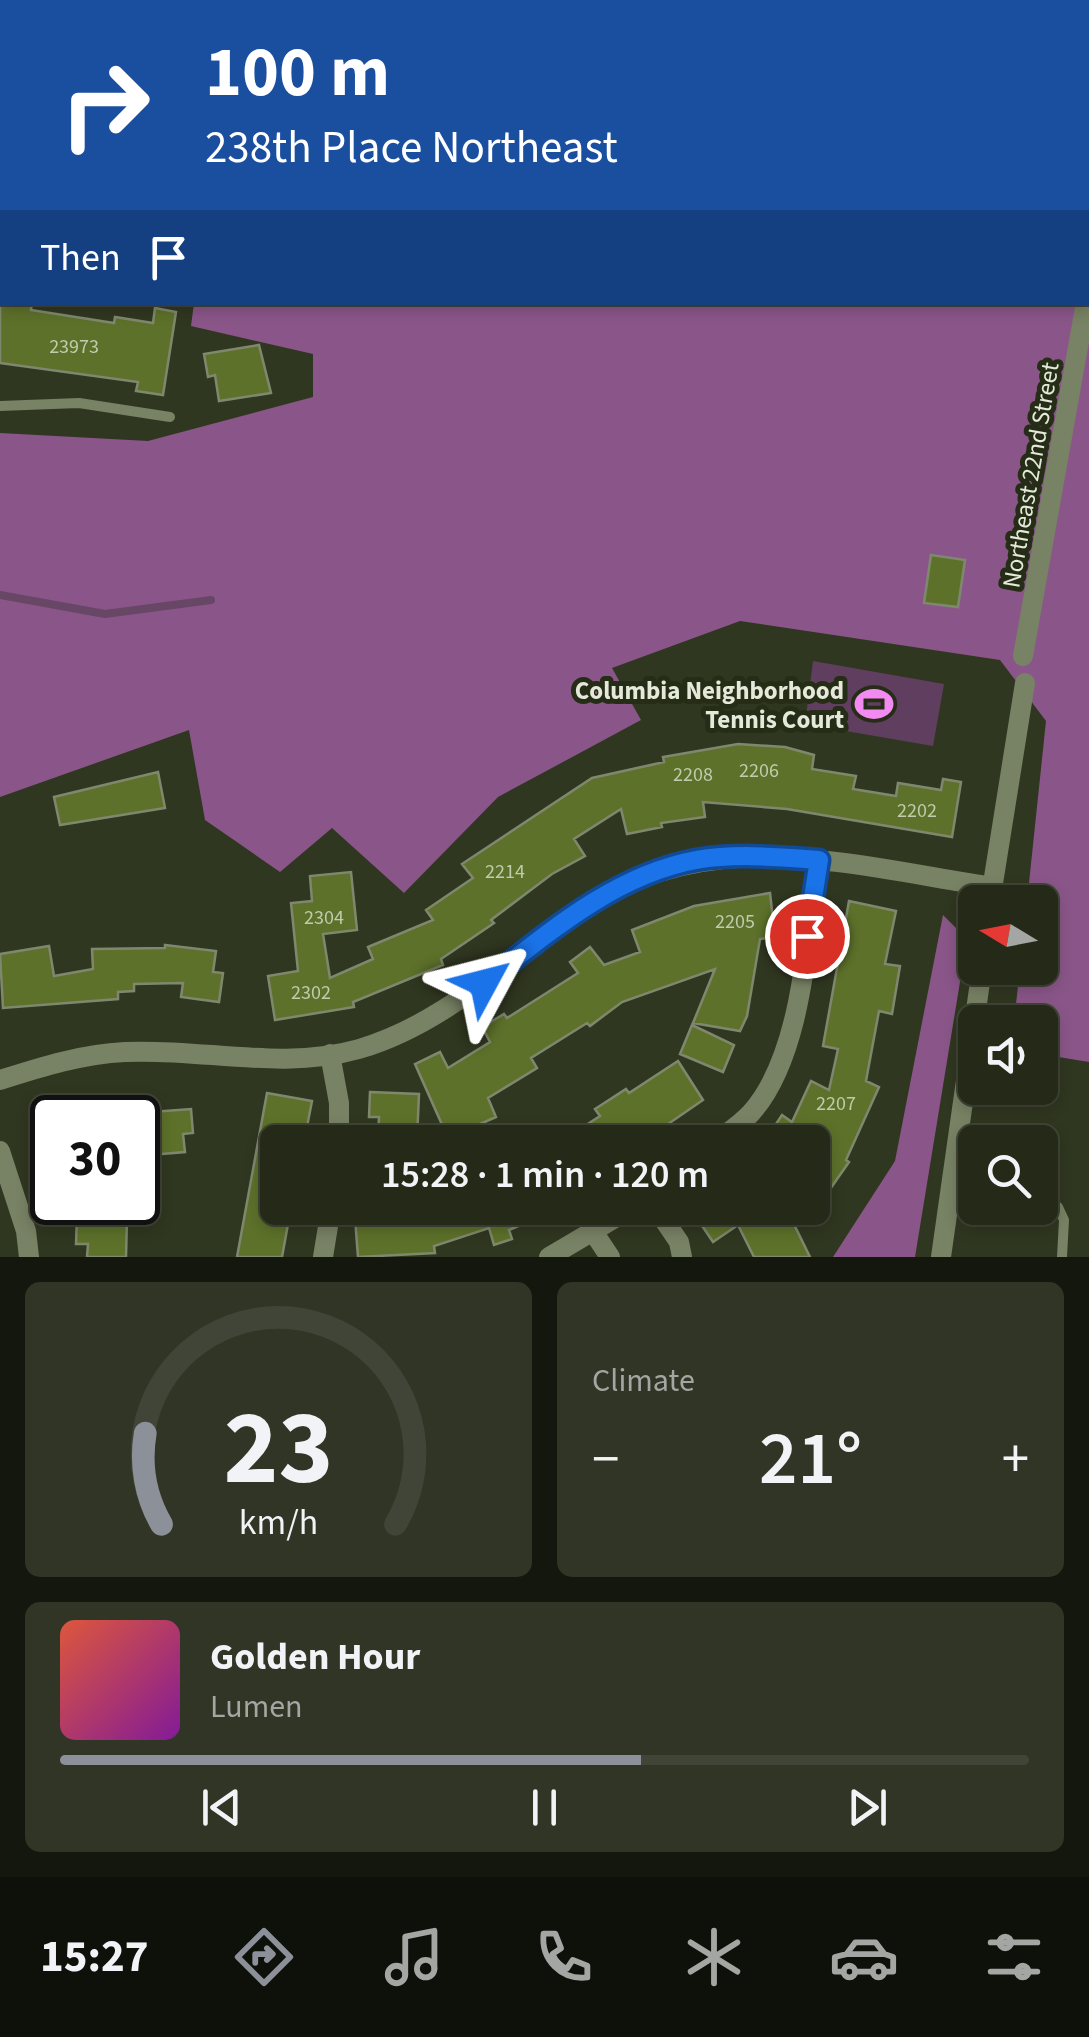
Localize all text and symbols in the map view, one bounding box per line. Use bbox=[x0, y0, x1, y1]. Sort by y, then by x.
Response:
text: 100 m bbox=[205, 23, 390, 123]
icon: right bbox=[40, 40, 170, 170]
text: 238th Place Northeast bbox=[205, 116, 618, 180]
icon: arrive bbox=[141, 230, 196, 285]
text: Then bbox=[40, 231, 121, 285]
house number: 23973 bbox=[49, 333, 99, 361]
street label: Northeast 22nd Street bbox=[993, 359, 1069, 591]
place label: Columbia Neighborhood Tennis Court bbox=[575, 673, 844, 738]
sports icon: Columbia Neighborhood Tennis Court bbox=[853, 683, 895, 725]
house number: 2206 bbox=[739, 757, 779, 785]
house number: 2208 bbox=[673, 761, 713, 789]
house number: 2202 bbox=[897, 797, 937, 825]
house number: 2214 bbox=[485, 858, 525, 886]
north arrow bbox=[958, 885, 1058, 985]
map controls bbox=[958, 885, 1058, 1225]
pin bbox=[765, 894, 850, 979]
house number: 2304 bbox=[304, 904, 344, 932]
house number: 2205 bbox=[715, 908, 755, 936]
icon: arrive bbox=[780, 909, 835, 964]
position arrow bbox=[432, 931, 536, 1035]
house number: 2302 bbox=[291, 979, 331, 1007]
button: sound bbox=[958, 1005, 1058, 1105]
house number: 2207 bbox=[816, 1090, 856, 1118]
speed limit sign: 30 bbox=[30, 1095, 160, 1225]
button: search bbox=[958, 1125, 1058, 1225]
text: 15:28 · 1 min · 120 m bbox=[381, 1148, 709, 1202]
text: Climate bbox=[592, 1358, 695, 1404]
text: 23 bbox=[224, 1376, 333, 1524]
text: 21° bbox=[759, 1406, 862, 1513]
text: − bbox=[592, 1421, 619, 1499]
text: + bbox=[1002, 1421, 1029, 1499]
text: km/h bbox=[239, 1497, 318, 1548]
text: Golden Hour bbox=[210, 1630, 420, 1684]
text: Lumen bbox=[210, 1684, 303, 1730]
icon: previous bbox=[194, 1780, 249, 1835]
icon: pause bbox=[517, 1780, 572, 1835]
icon: next bbox=[840, 1780, 895, 1835]
icon: directions bbox=[229, 1922, 299, 1992]
icon: music bbox=[379, 1922, 449, 1992]
icon: phone bbox=[529, 1922, 599, 1992]
icon: climate bbox=[679, 1922, 749, 1992]
icon: car bbox=[829, 1922, 899, 1992]
icon: filters bbox=[979, 1922, 1049, 1992]
text: 15:27 bbox=[40, 1925, 149, 1989]

